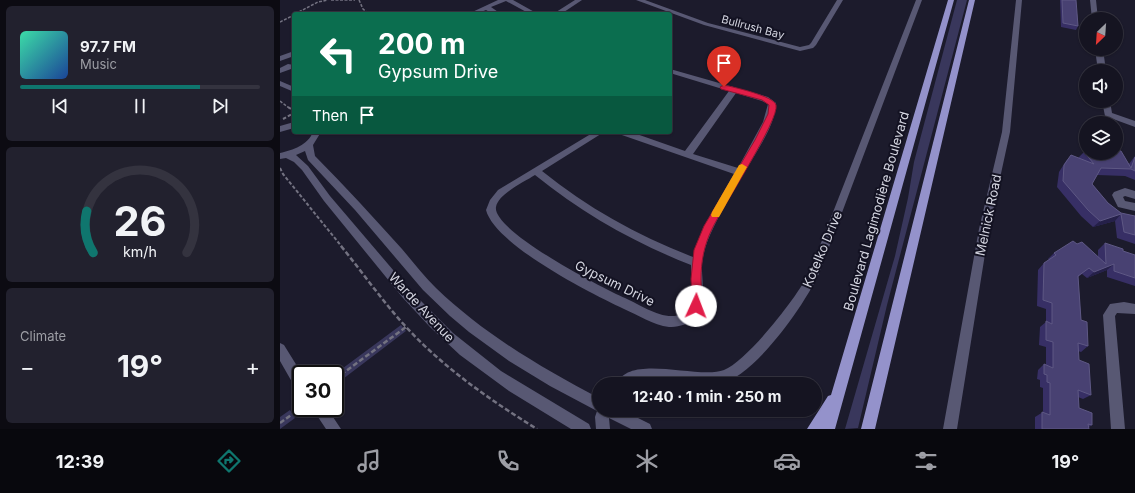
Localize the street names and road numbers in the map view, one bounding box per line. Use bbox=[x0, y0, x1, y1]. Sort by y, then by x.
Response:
street label: Bullrush Bay bbox=[720, 12, 786, 42]
street label: Boulevard Lagimodière Boulevard bbox=[840, 110, 912, 312]
street label: Melnick Road bbox=[972, 173, 1004, 257]
street label: Kotelko Drive bbox=[799, 208, 845, 290]
street label: Gypsum Drive bbox=[572, 257, 658, 309]
street label: Warde Avenue bbox=[386, 269, 458, 345]

